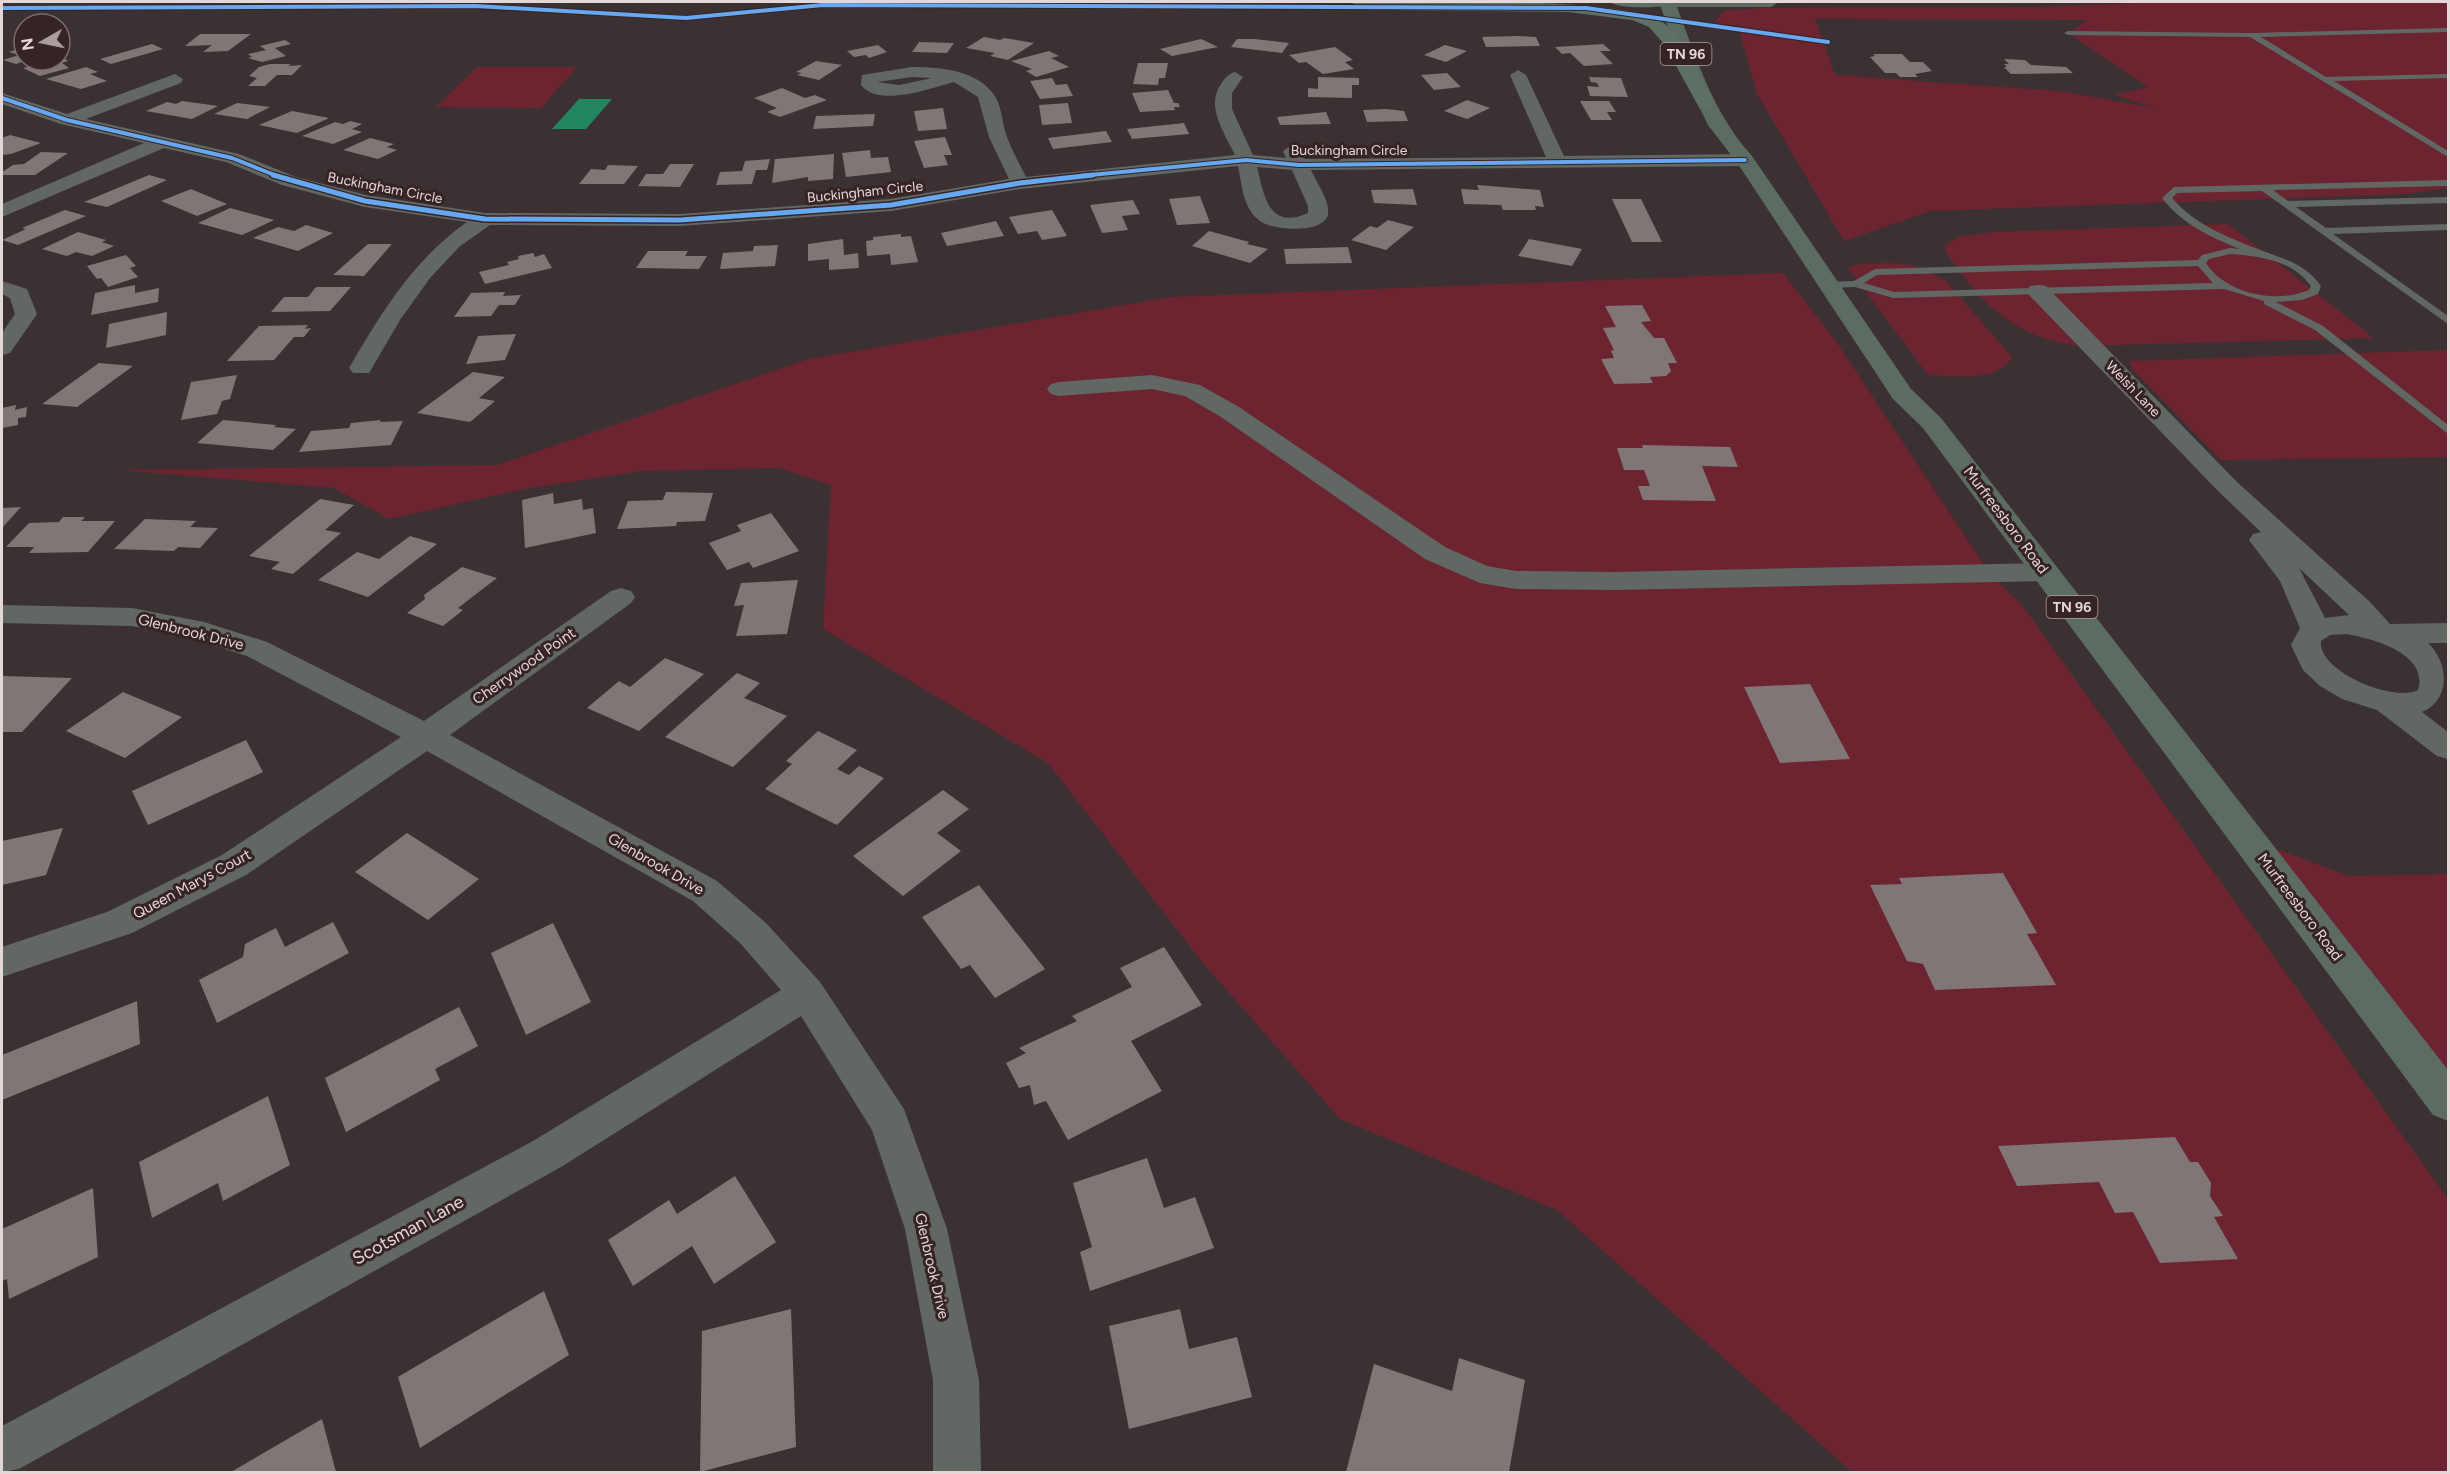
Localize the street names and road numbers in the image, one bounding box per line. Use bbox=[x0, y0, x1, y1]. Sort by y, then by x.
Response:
road number: TN 96 bbox=[1660, 43, 1712, 65]
street label: Buckingham Circle bbox=[1291, 142, 1408, 159]
street label: Buckingham Circle bbox=[326, 169, 444, 208]
street label: Buckingham Circle bbox=[806, 177, 924, 207]
street label: Welsh Lane bbox=[2102, 357, 2164, 421]
street label: Murfreesboro Road bbox=[1960, 463, 2052, 577]
road number: TN 96 bbox=[2046, 596, 2098, 618]
street label: Glenbrook Drive bbox=[136, 610, 246, 654]
street label: Cherrywood Point bbox=[469, 624, 579, 708]
street label: Glenbrook Drive bbox=[605, 829, 707, 899]
street label: Queen Marys Court bbox=[130, 845, 254, 923]
street label: Murfreesboro Road bbox=[2254, 850, 2346, 964]
street label: Scotsman Lane bbox=[349, 1190, 468, 1270]
street label: Glenbrook Drive bbox=[911, 1211, 953, 1321]

